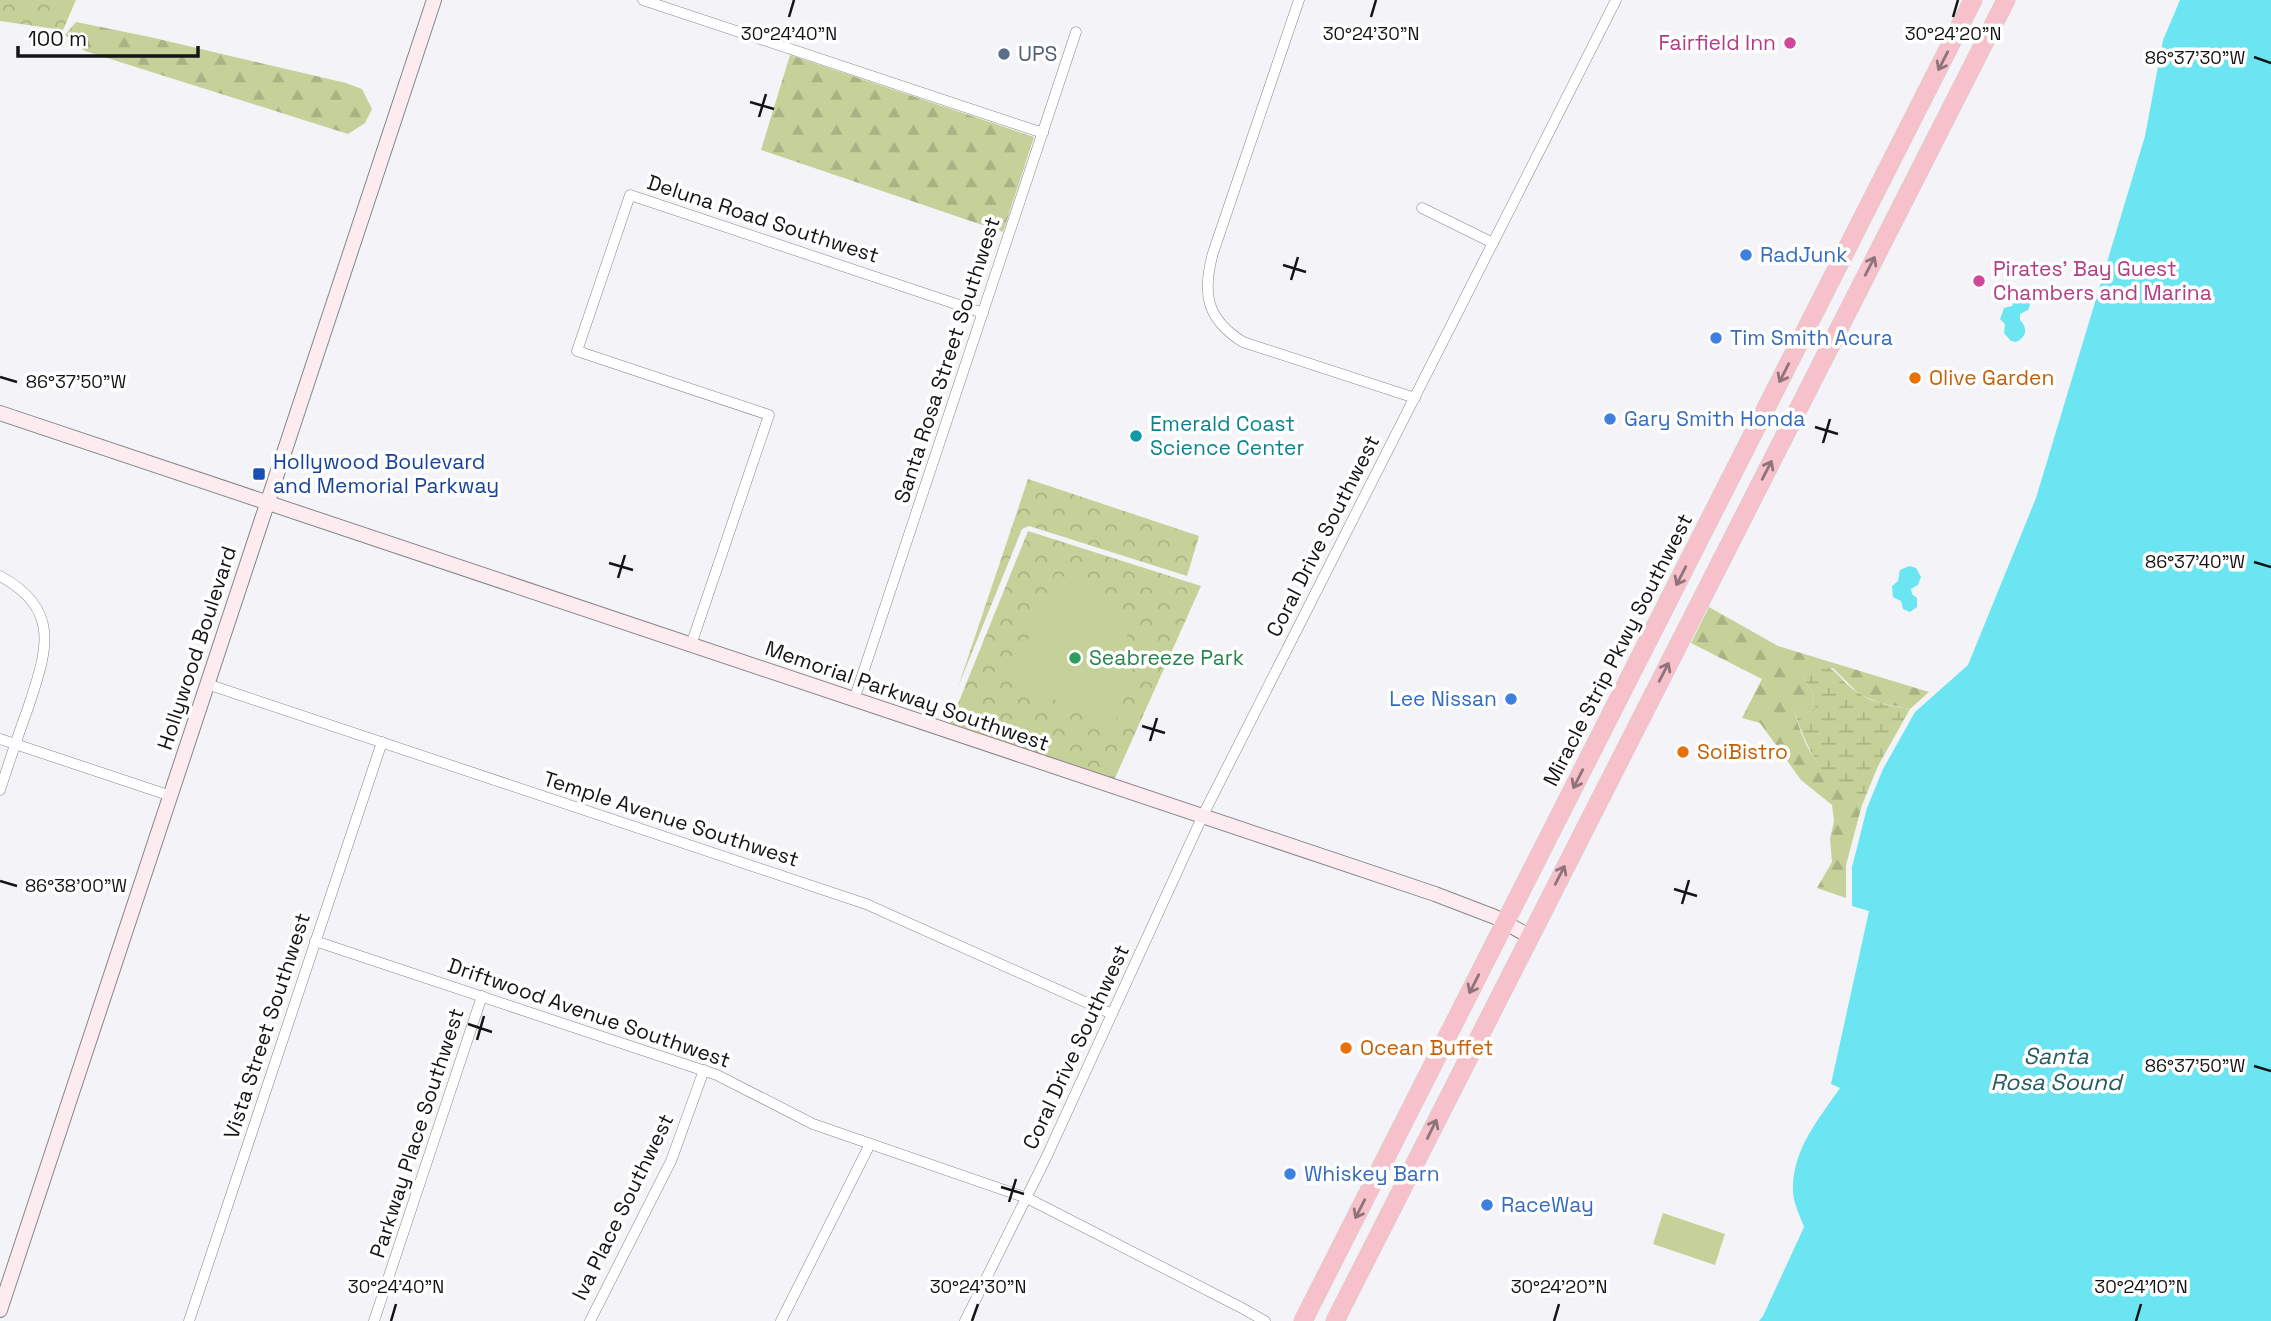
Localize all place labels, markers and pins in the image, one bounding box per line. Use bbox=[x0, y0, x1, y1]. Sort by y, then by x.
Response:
place label: Fairfield Inn bbox=[1658, 29, 1776, 56]
marker: Fairfield Inn bbox=[1782, 35, 1798, 51]
place label: UPS bbox=[1018, 40, 1057, 67]
marker: UPS bbox=[996, 46, 1012, 62]
place label: RadJunk bbox=[1760, 241, 1848, 268]
marker: RadJunk bbox=[1738, 247, 1754, 263]
place label: Pirates' Bay Guest Chambers and Marina bbox=[1993, 255, 2212, 306]
marker: Pirates' Bay Guest Chambers and Marina bbox=[1971, 273, 1987, 289]
place label: Tim Smith Acura bbox=[1730, 324, 1893, 351]
marker: Tim Smith Acura bbox=[1708, 330, 1724, 346]
place label: Olive Garden bbox=[1929, 364, 2054, 391]
marker: Olive Garden bbox=[1907, 370, 1923, 386]
place label: Gary Smith Honda bbox=[1624, 405, 1805, 432]
place label: Emerald Coast Science Center bbox=[1150, 410, 1304, 461]
marker: Gary Smith Honda bbox=[1602, 411, 1618, 427]
marker: Emerald Coast Science Center bbox=[1128, 428, 1144, 444]
place label: Hollywood Boulevard and Memorial Parkway bbox=[273, 448, 499, 499]
marker: Hollywood Boulevard and Memorial Parkway bbox=[251, 466, 267, 482]
place label: Seabreeze Park bbox=[1089, 644, 1244, 671]
marker: Seabreeze Park bbox=[1067, 650, 1083, 666]
place label: Lee Nissan bbox=[1389, 685, 1497, 712]
marker: Lee Nissan bbox=[1503, 691, 1519, 707]
place label: SoiBistro bbox=[1697, 738, 1788, 765]
marker: SoiBistro bbox=[1675, 744, 1691, 760]
place label: Ocean Buffet bbox=[1360, 1034, 1493, 1061]
marker: Ocean Buffet bbox=[1338, 1040, 1354, 1056]
place label: Whiskey Barn bbox=[1304, 1160, 1440, 1187]
marker: Whiskey Barn bbox=[1282, 1166, 1298, 1182]
place label: RaceWay bbox=[1501, 1191, 1594, 1218]
marker: RaceWay bbox=[1479, 1197, 1495, 1213]

